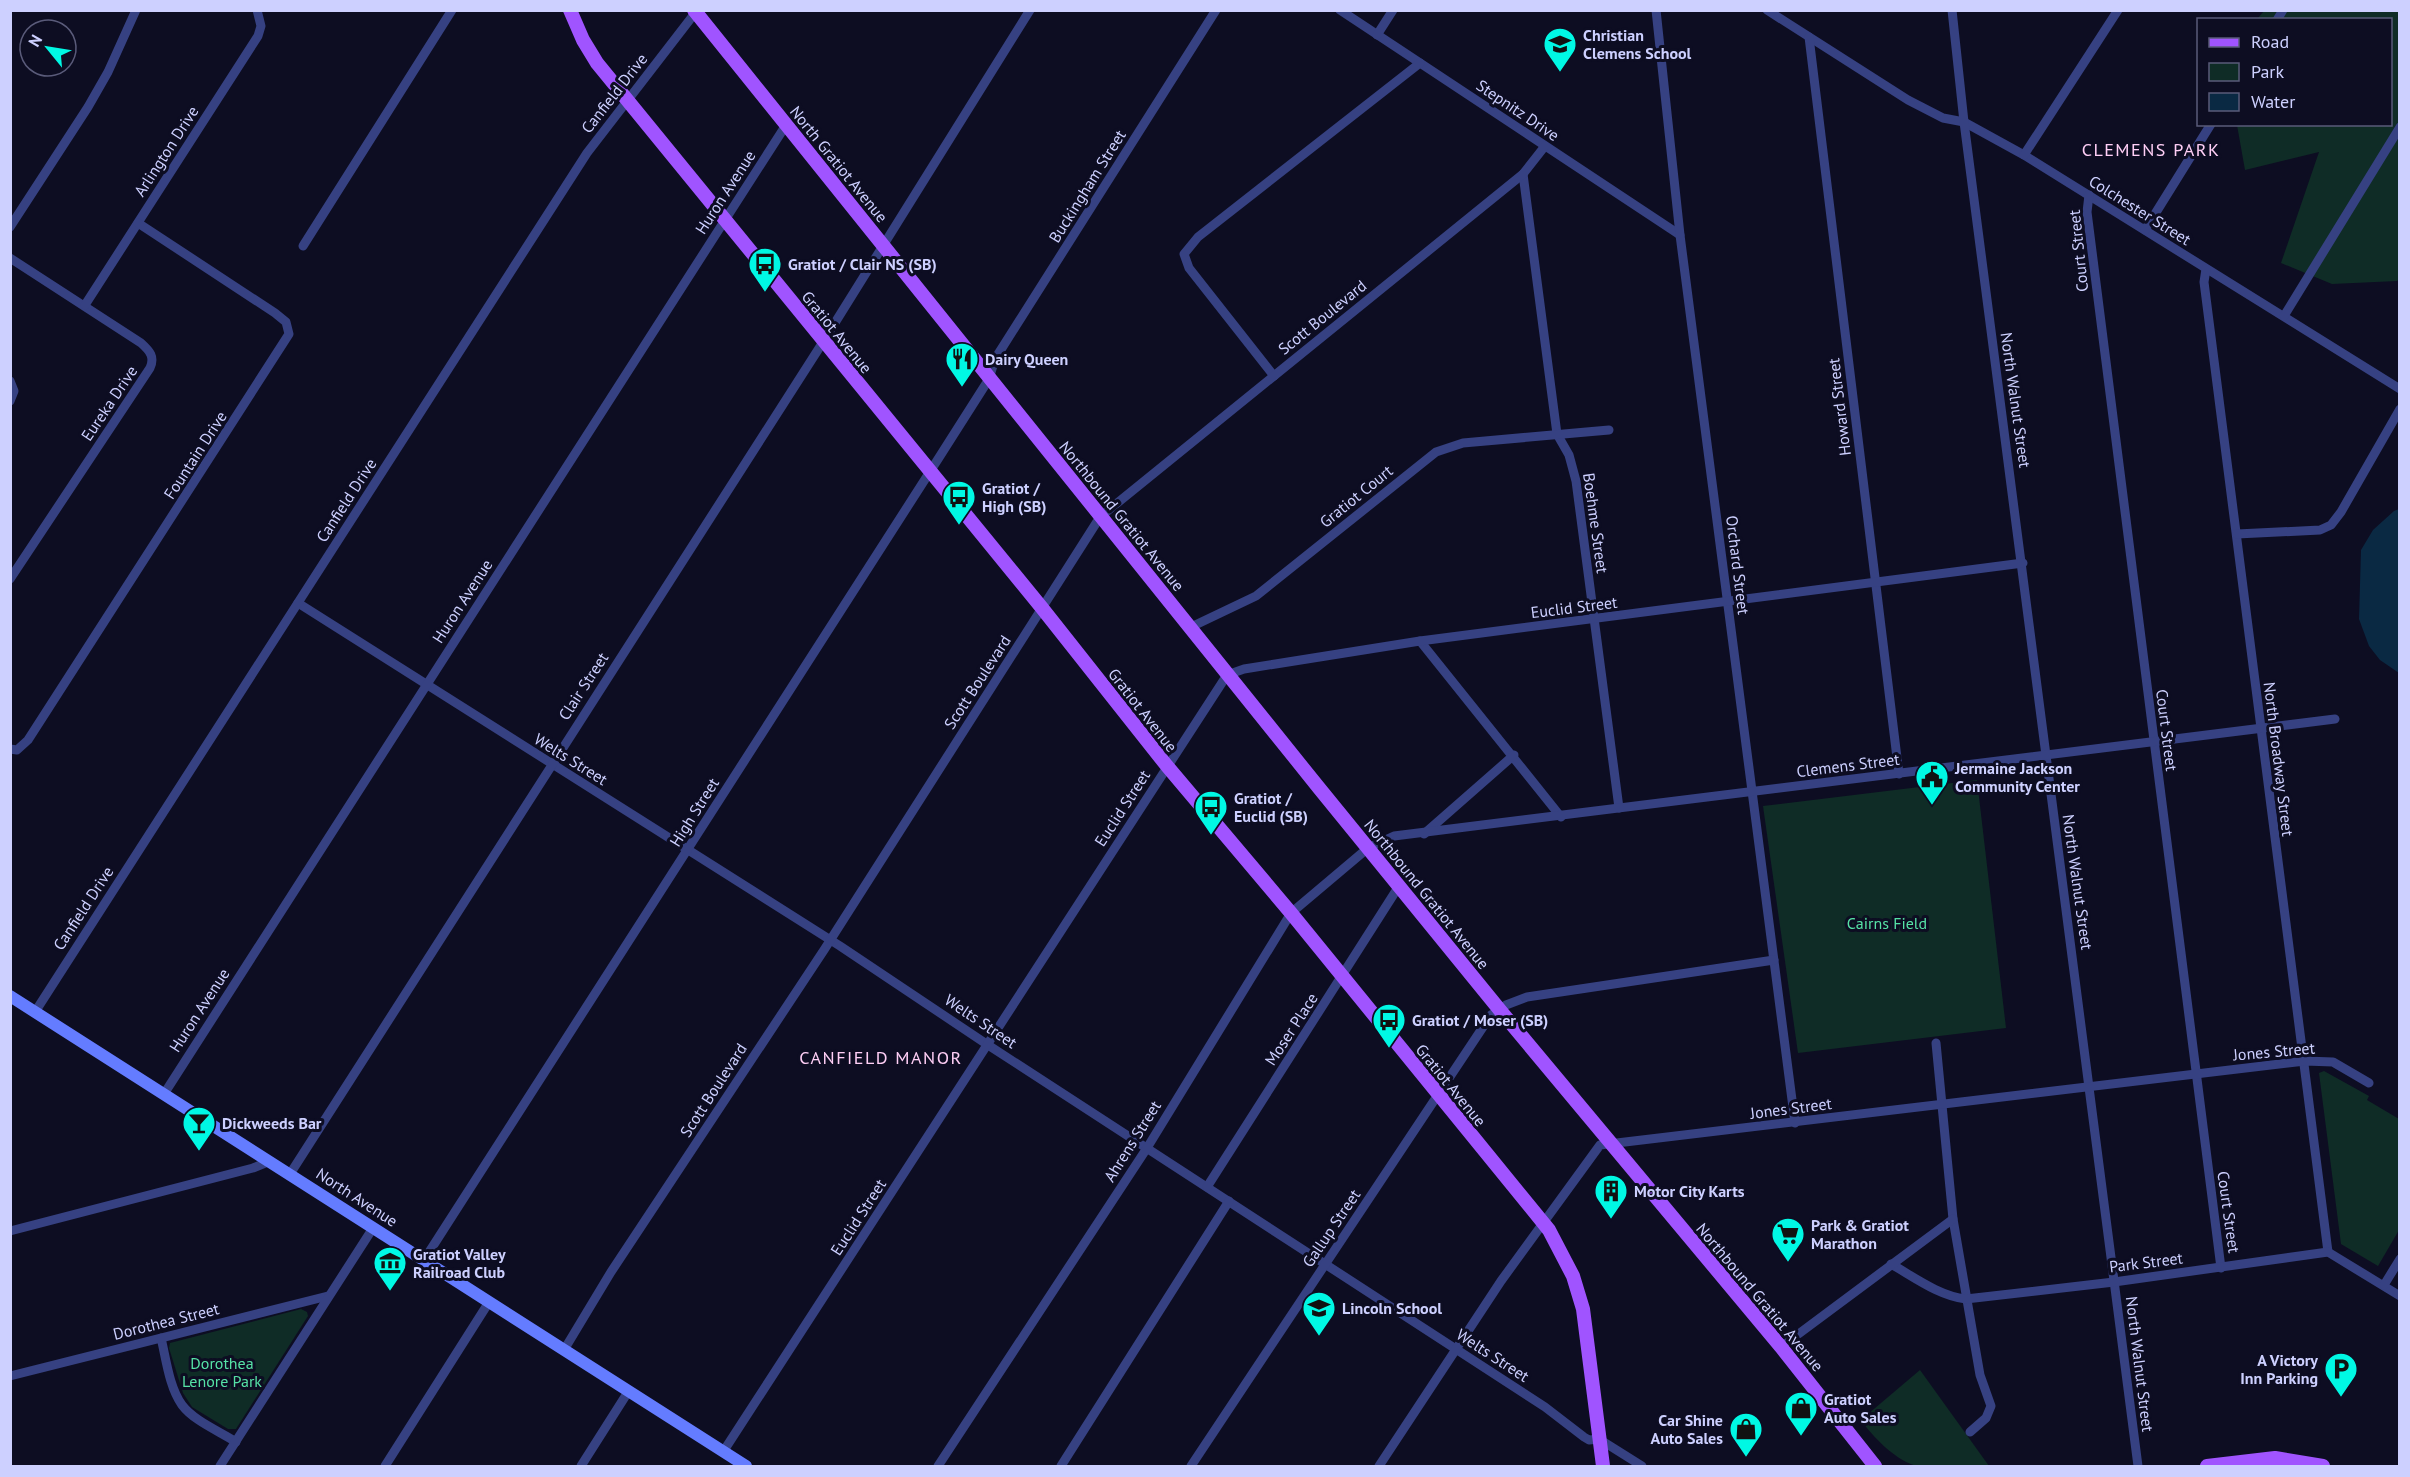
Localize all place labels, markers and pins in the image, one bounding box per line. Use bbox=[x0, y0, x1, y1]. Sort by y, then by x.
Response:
place label: Christian Clemens School bbox=[1583, 25, 1692, 63]
school or university icon: Christian Clemens School bbox=[1542, 26, 1578, 73]
bus stop icon: Gratiot / Clair NS (SB) bbox=[747, 246, 783, 293]
place label: Gratiot / Clair NS (SB) bbox=[788, 254, 937, 274]
restaurant icon: Dairy Queen bbox=[944, 341, 980, 388]
place label: Dairy Queen bbox=[985, 349, 1068, 369]
place label: Gratiot / High (SB) bbox=[982, 478, 1046, 516]
bus stop icon: Gratiot / High (SB) bbox=[941, 479, 977, 526]
place label: Jermaine Jackson Community Center bbox=[1954, 758, 2080, 796]
public building icon: Jermaine Jackson Community Center bbox=[1914, 759, 1950, 806]
place label: Gratiot / Euclid (SB) bbox=[1234, 788, 1308, 826]
bus stop icon: Gratiot / Euclid (SB) bbox=[1193, 789, 1229, 836]
bus stop icon: Gratiot / Moser (SB) bbox=[1371, 1002, 1407, 1049]
place label: Gratiot / Moser (SB) bbox=[1412, 1010, 1548, 1030]
bar icon: Dickweeds Bar bbox=[181, 1105, 217, 1152]
place label: Dickweeds Bar bbox=[222, 1113, 322, 1133]
building icon: Motor City Karts bbox=[1593, 1173, 1629, 1220]
place label: Motor City Karts bbox=[1634, 1181, 1745, 1201]
place label: Park & Gratiot Marathon bbox=[1811, 1215, 1909, 1253]
supermarket icon: Park & Gratiot Marathon bbox=[1770, 1216, 1806, 1263]
place label: Gratiot Valley Railroad Club bbox=[413, 1244, 506, 1282]
museum icon: Gratiot Valley Railroad Club bbox=[372, 1245, 408, 1292]
school or university icon: Lincoln School bbox=[1301, 1290, 1337, 1337]
place label: Lincoln School bbox=[1342, 1298, 1442, 1318]
place label: A Victory Inn Parking bbox=[2240, 1350, 2318, 1388]
parking icon: A Victory Inn Parking bbox=[2323, 1351, 2359, 1398]
place label: Gratiot Auto Sales bbox=[1824, 1389, 1897, 1427]
shop icon: Gratiot Auto Sales bbox=[1783, 1390, 1819, 1437]
place label: Car Shine Auto Sales bbox=[1651, 1410, 1723, 1448]
shop icon: Car Shine Auto Sales bbox=[1728, 1411, 1764, 1458]

